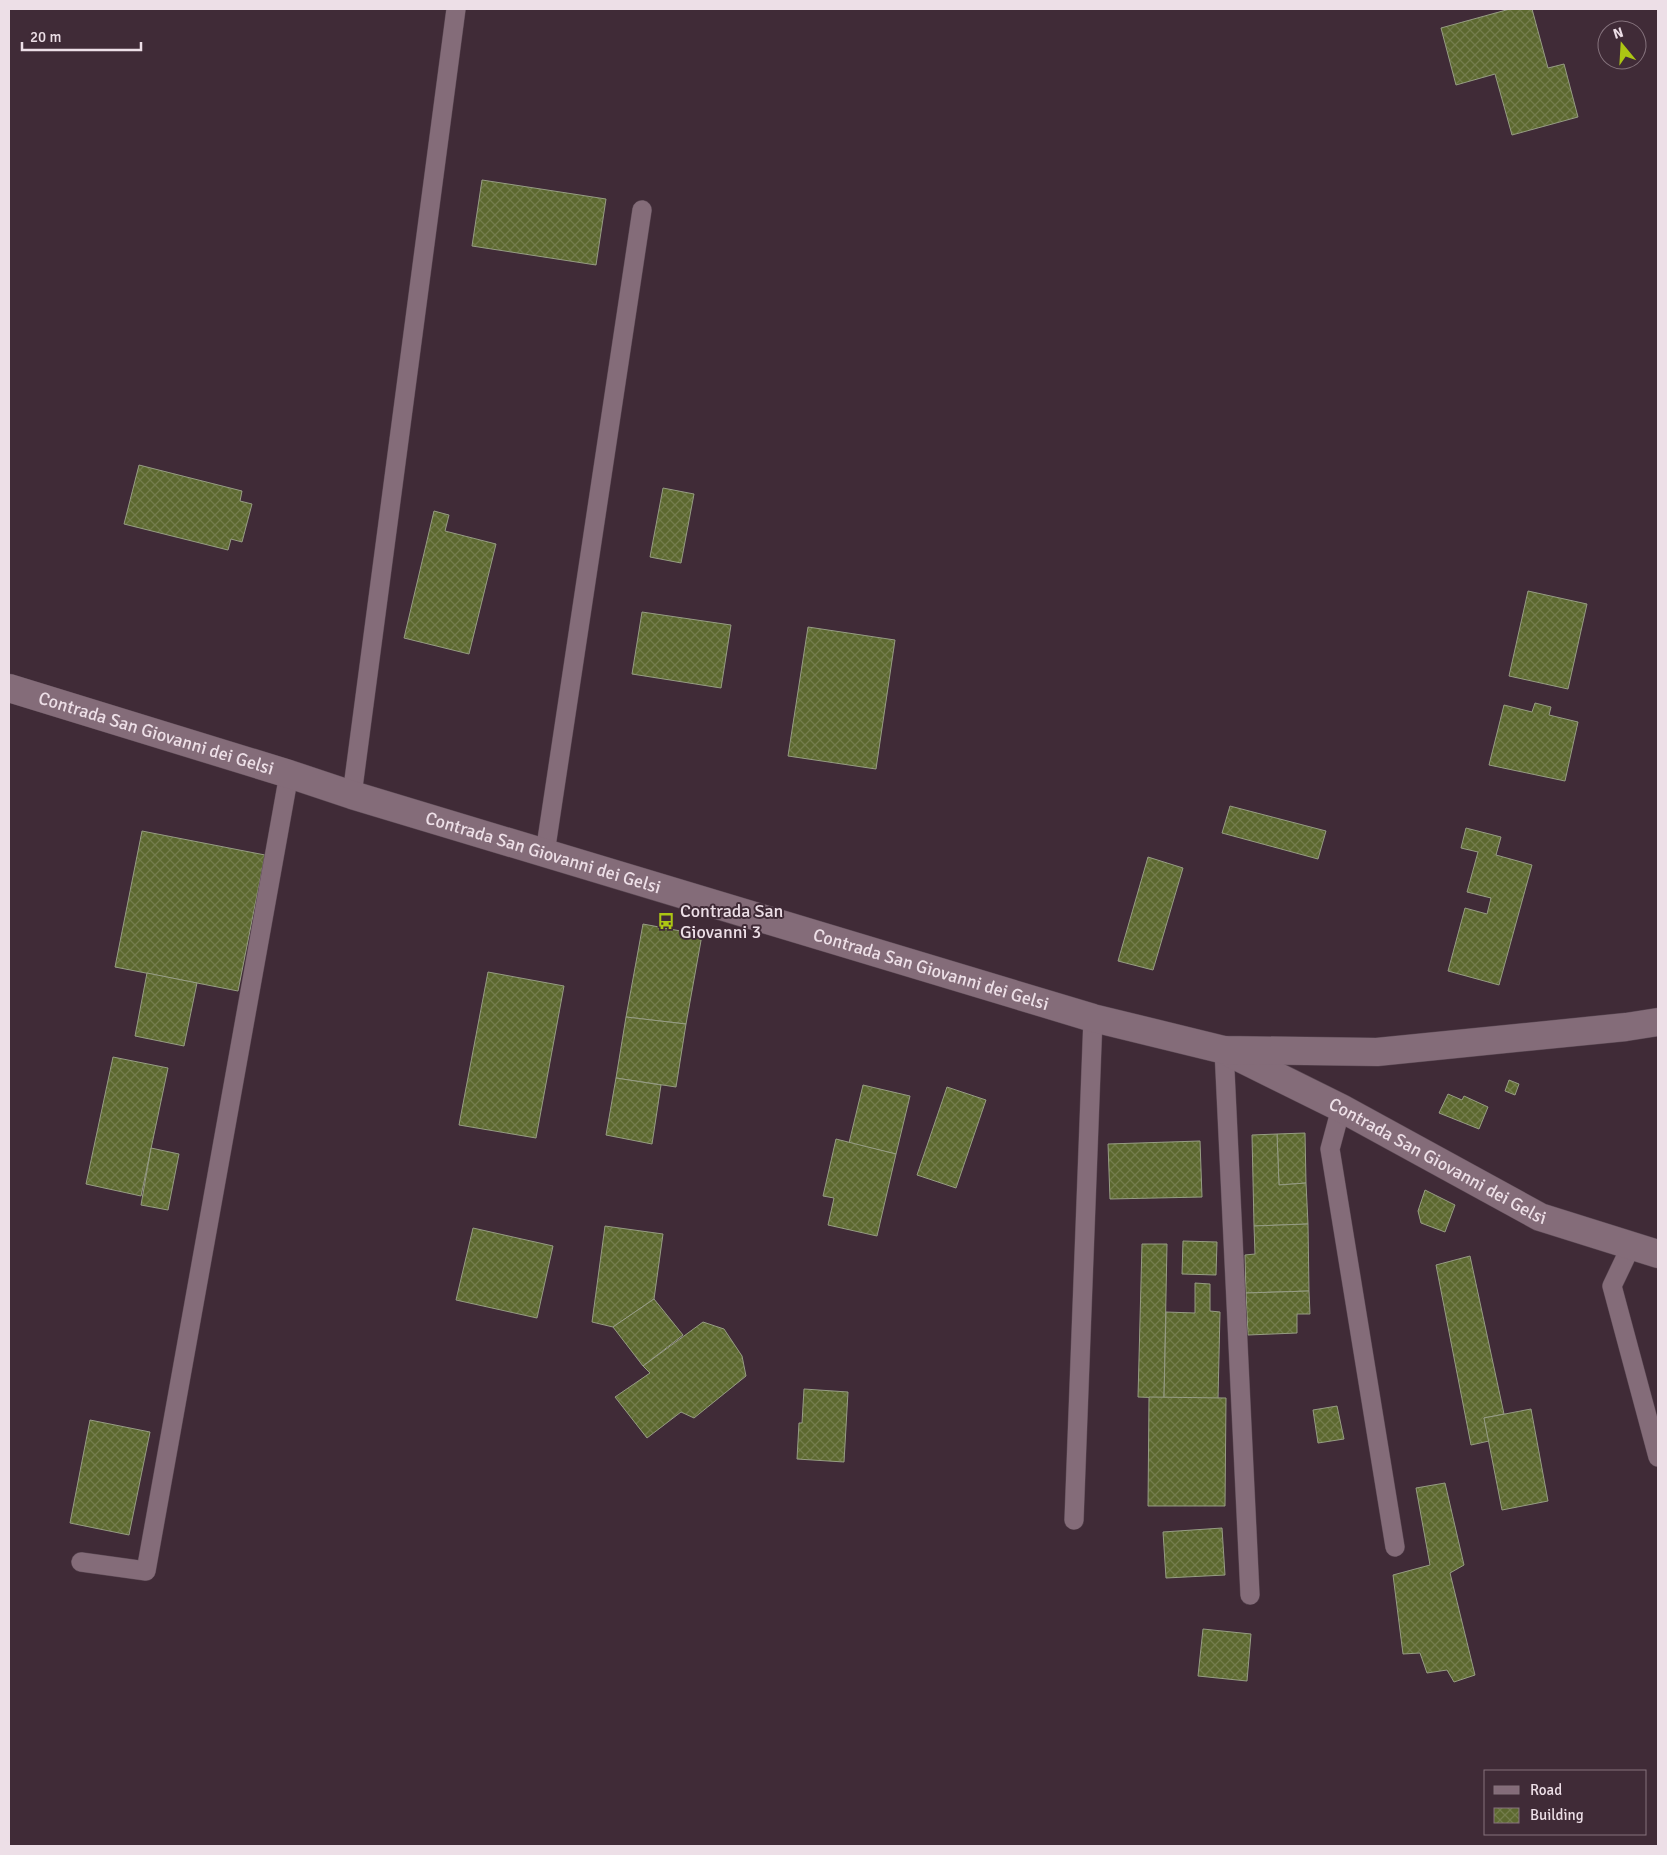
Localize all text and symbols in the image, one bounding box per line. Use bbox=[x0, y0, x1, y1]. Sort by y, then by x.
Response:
scale bar bbox=[22, 20, 141, 52]
north arrow bbox=[1597, 20, 1647, 70]
text: N bbox=[1611, 24, 1625, 43]
text: 20 m bbox=[30, 28, 61, 46]
street label: Contrada San Giovanni dei Gelsi bbox=[36, 687, 277, 780]
street label: Contrada San Giovanni dei Gelsi bbox=[423, 807, 664, 898]
place label: Contrada San Giovanni 3 bbox=[680, 900, 783, 943]
bus stop icon: Contrada San Giovanni 3 bbox=[656, 911, 676, 931]
street label: Contrada San Giovanni dei Gelsi bbox=[811, 923, 1052, 1015]
street label: Contrada San Giovanni dei Gelsi bbox=[1325, 1093, 1549, 1229]
legend bbox=[1484, 1770, 1647, 1835]
text: Road bbox=[1530, 1781, 1562, 1799]
text: Building bbox=[1530, 1806, 1584, 1824]

